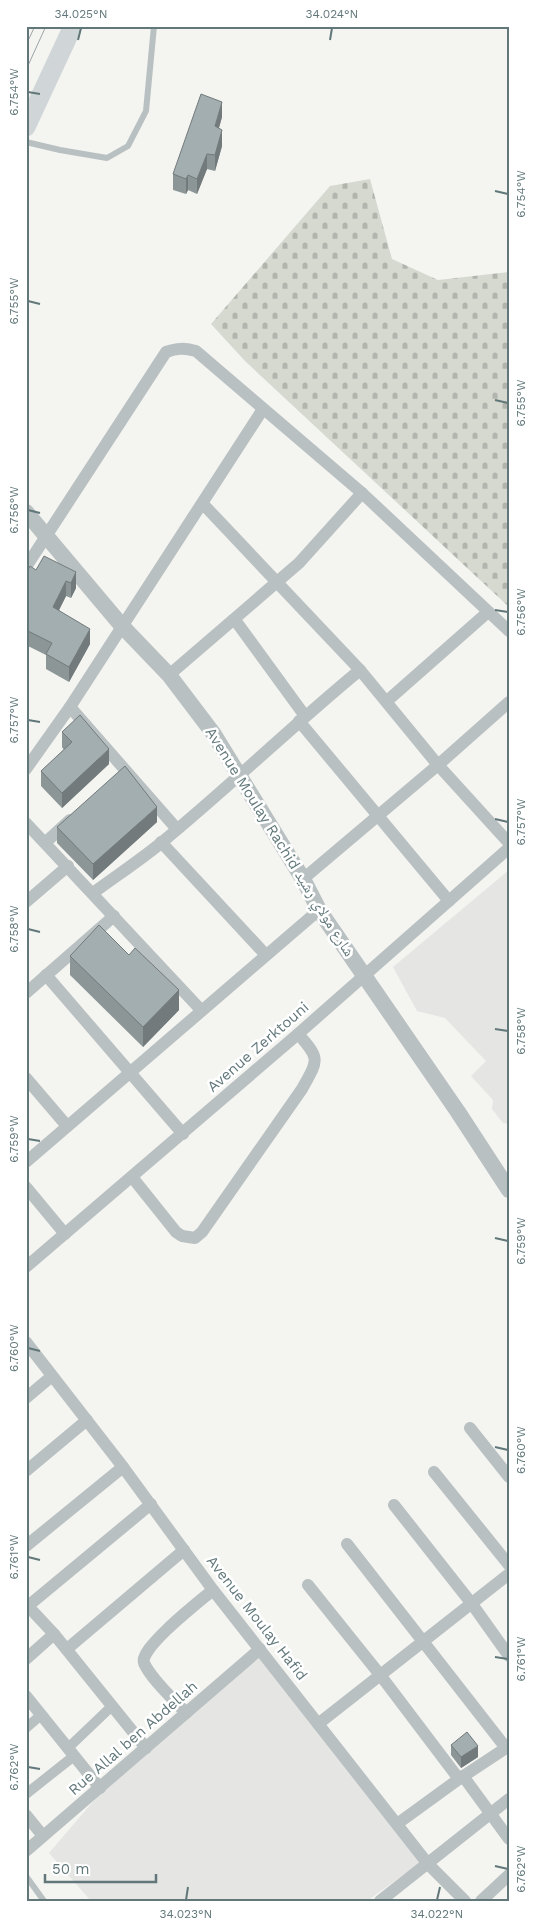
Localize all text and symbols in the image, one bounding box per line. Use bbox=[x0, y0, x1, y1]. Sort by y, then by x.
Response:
text: 34.025°N bbox=[55, 7, 107, 21]
text: 34.024°N bbox=[306, 7, 358, 21]
text: 6.754°W bbox=[7, 68, 21, 116]
text: 6.754°W bbox=[514, 170, 528, 218]
text: 6.755°W bbox=[7, 277, 21, 325]
text: 6.755°W bbox=[514, 379, 528, 427]
text: 6.756°W bbox=[7, 486, 21, 534]
text: 6.756°W bbox=[514, 588, 528, 636]
text: 6.757°W bbox=[7, 696, 21, 743]
street label: Avenue Moulay Rachid شارع مولاي رشيد bbox=[199, 724, 358, 961]
text: 6.757°W bbox=[514, 798, 528, 845]
text: 6.758°W bbox=[7, 905, 21, 953]
street label: Avenue Zerktouni bbox=[204, 998, 312, 1096]
text: 6.758°W bbox=[514, 1007, 528, 1055]
text: 6.759°W bbox=[7, 1115, 21, 1163]
text: 6.759°W bbox=[514, 1217, 528, 1265]
text: 6.760°W bbox=[7, 1324, 21, 1372]
text: 6.760°W bbox=[514, 1426, 528, 1474]
text: 6.761°W bbox=[7, 1534, 21, 1579]
street label: Avenue Moulay Hafid bbox=[203, 1552, 311, 1684]
text: 6.761°W bbox=[514, 1636, 528, 1681]
street label: Rue Allal ben Abdellah bbox=[65, 1677, 201, 1799]
text: 6.762°W bbox=[7, 1743, 21, 1791]
text: 6.762°W bbox=[514, 1845, 528, 1893]
scale bar bbox=[45, 1852, 156, 1884]
text: 50 m bbox=[52, 1860, 89, 1878]
text: 34.023°N bbox=[160, 1907, 212, 1921]
text: 34.022°N bbox=[411, 1907, 463, 1921]

